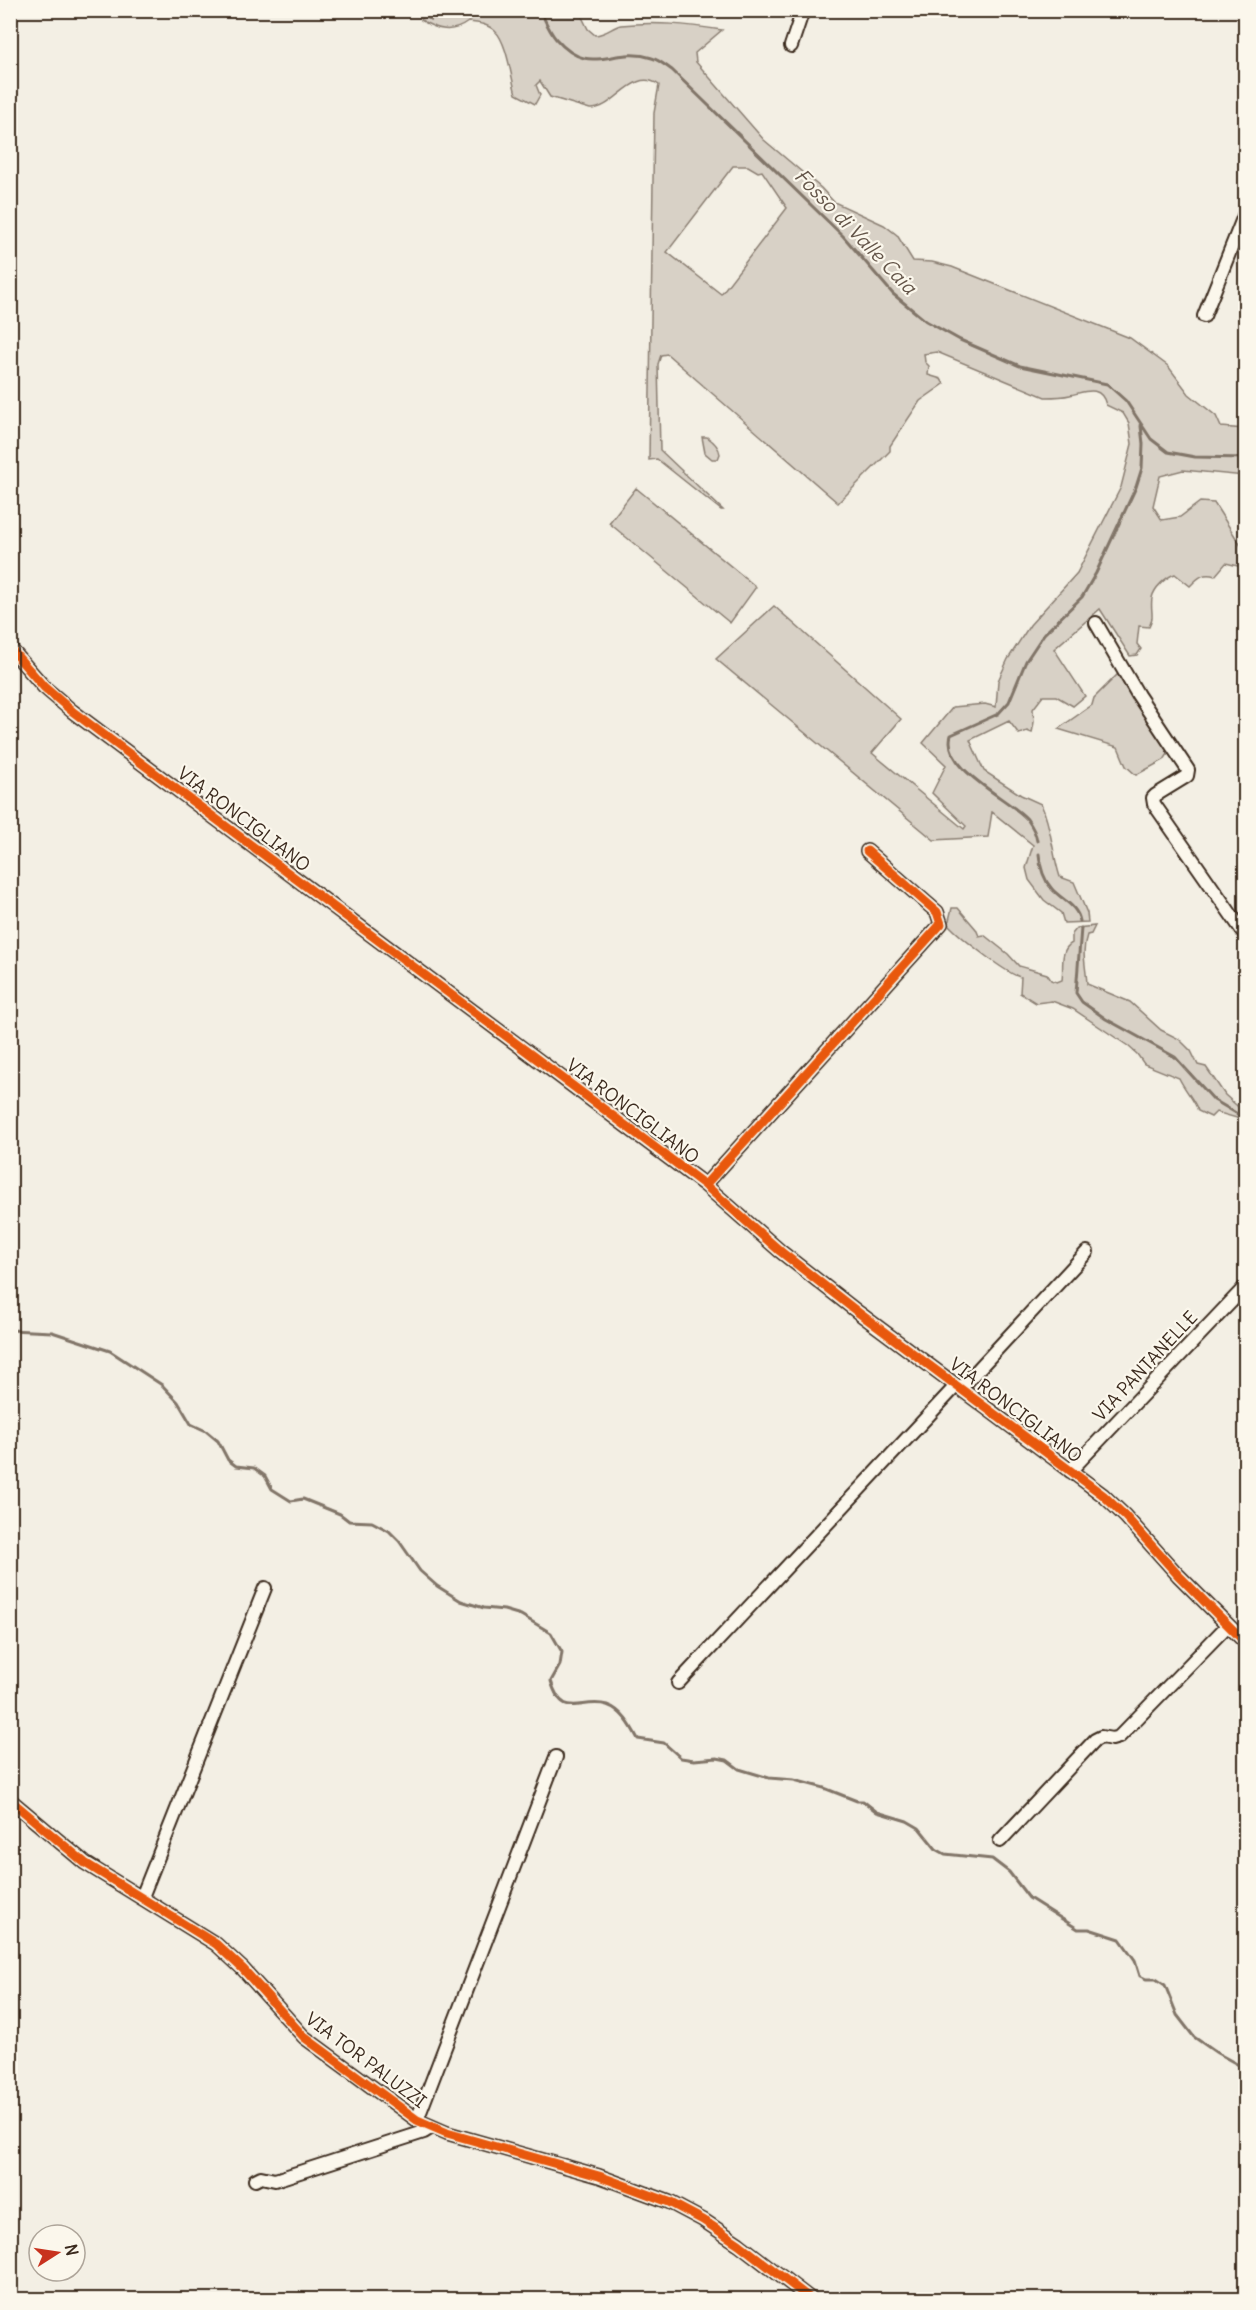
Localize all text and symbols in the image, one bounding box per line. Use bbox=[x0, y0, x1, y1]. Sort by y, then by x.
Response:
water label: Fosso di Valle Caia bbox=[790, 163, 923, 300]
street label: VIA RONCIGLIANO bbox=[173, 761, 315, 877]
street label: VIA RONCIGLIANO bbox=[562, 1053, 704, 1169]
street label: VIA PANTANELLE bbox=[1088, 1306, 1202, 1426]
street label: VIA RONCIGLIANO bbox=[945, 1352, 1087, 1468]
street label: VIA TOR PALUZZI bbox=[301, 2007, 431, 2113]
north arrow bbox=[27, 2223, 87, 2283]
text: N bbox=[61, 2242, 83, 2257]

